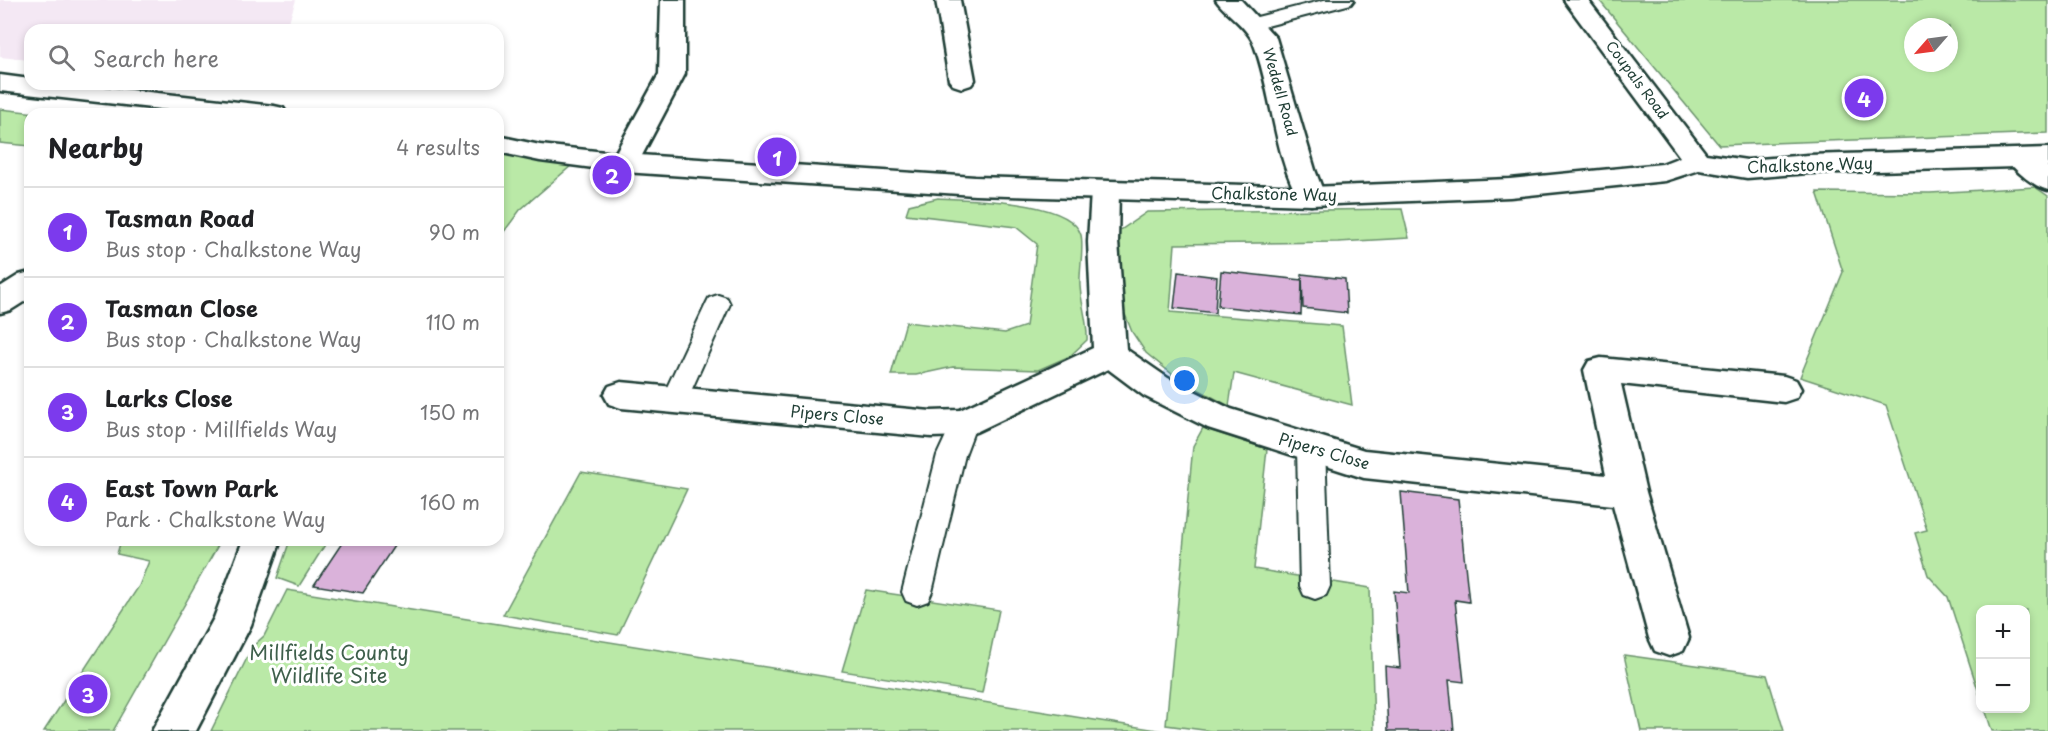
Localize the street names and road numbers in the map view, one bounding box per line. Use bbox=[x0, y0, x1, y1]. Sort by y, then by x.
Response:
street label: Coupals Road bbox=[1601, 36, 1674, 123]
street label: Weddell Road bbox=[1258, 45, 1303, 138]
street label: Chalkstone Way bbox=[1747, 150, 1873, 178]
street label: Chalkstone Way bbox=[1211, 180, 1337, 206]
street label: Pipers Close bbox=[789, 398, 885, 430]
street label: Pipers Close bbox=[1276, 426, 1373, 474]

